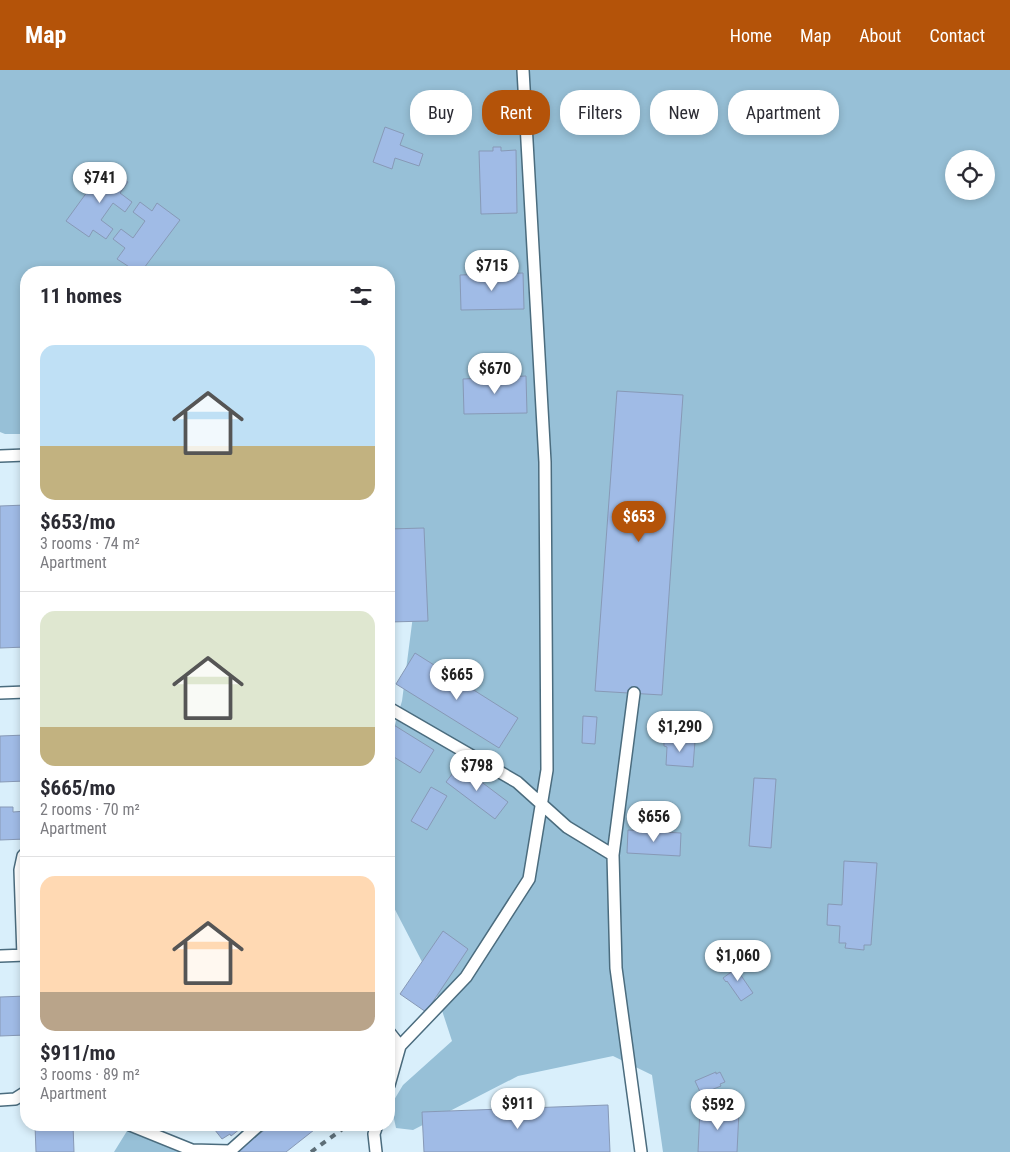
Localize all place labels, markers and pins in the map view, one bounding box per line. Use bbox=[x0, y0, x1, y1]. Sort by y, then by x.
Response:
pin: $741 bbox=[70, 162, 130, 204]
pin: $715 bbox=[462, 250, 522, 292]
pin: $670 bbox=[465, 352, 525, 395]
pin: $653 bbox=[609, 500, 669, 543]
pin: $665 bbox=[427, 658, 487, 701]
pin: $1,290 bbox=[639, 710, 721, 753]
pin: $798 bbox=[447, 750, 507, 792]
pin: $656 bbox=[624, 800, 684, 843]
pin: $1,060 bbox=[697, 940, 779, 982]
pin: $911 bbox=[488, 1088, 548, 1130]
pin: $592 bbox=[688, 1088, 748, 1131]

